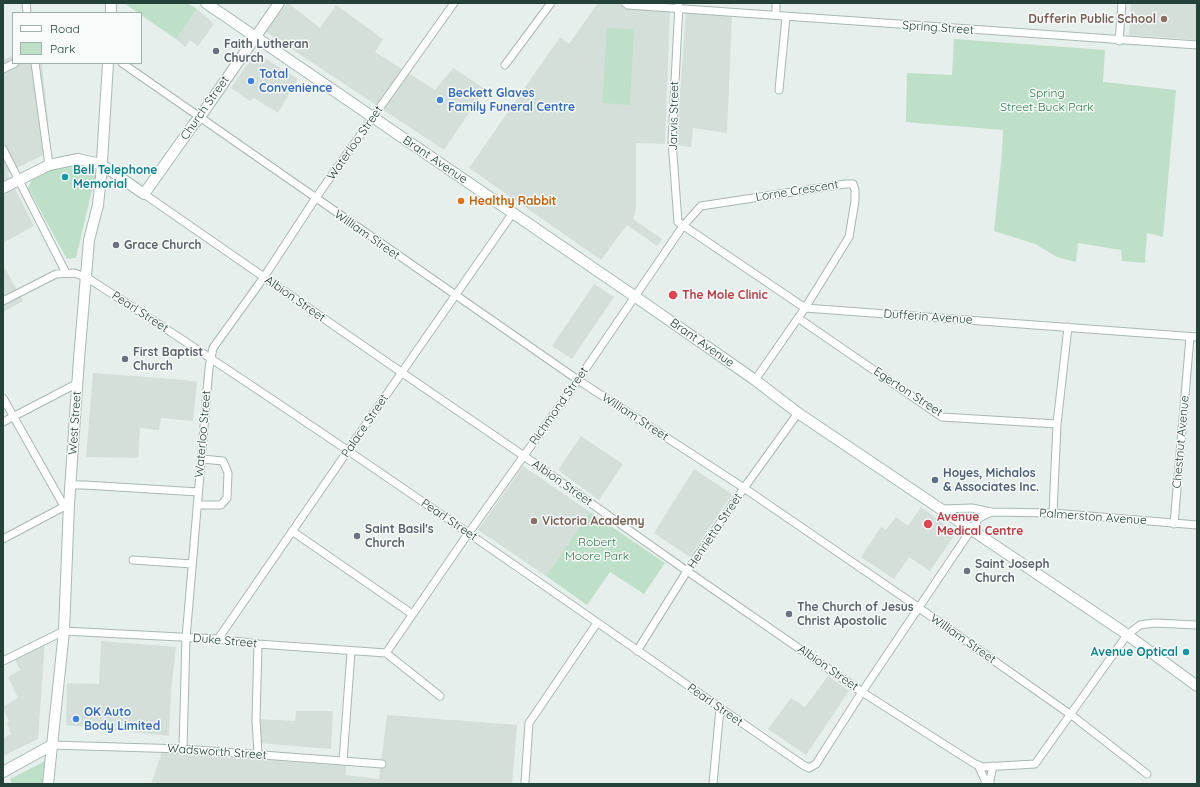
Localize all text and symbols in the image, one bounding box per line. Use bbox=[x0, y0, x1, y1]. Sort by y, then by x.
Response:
legend bbox=[12, 12, 142, 64]
place label: Dufferin Public School bbox=[1028, 12, 1156, 26]
marker: Dufferin Public School bbox=[1159, 14, 1169, 24]
street label: Spring Street bbox=[902, 18, 974, 38]
text: Road bbox=[50, 21, 80, 36]
place label: Faith Lutheran Church bbox=[224, 37, 309, 65]
text: Park bbox=[50, 41, 75, 56]
marker: Faith Lutheran Church bbox=[211, 46, 221, 56]
place label: Total Convenience bbox=[259, 67, 332, 95]
street label: Church Street bbox=[178, 73, 232, 143]
marker: Total Convenience bbox=[246, 76, 256, 86]
street label: Jarvis Street bbox=[666, 81, 682, 151]
place label: Beckett Glaves Family Funeral Centre bbox=[448, 86, 575, 114]
park label: Spring Street-Buck Park bbox=[1000, 86, 1094, 114]
marker: Beckett Glaves Family Funeral Centre bbox=[435, 95, 445, 105]
street label: Waterloo Street bbox=[324, 103, 386, 183]
street label: Brant Avenue bbox=[400, 133, 470, 187]
place label: Bell Telephone Memorial bbox=[73, 163, 157, 191]
marker: Bell Telephone Memorial bbox=[60, 172, 70, 182]
street label: Lorne Crescent bbox=[754, 177, 840, 205]
place label: Healthy Rabbit bbox=[469, 194, 556, 208]
marker: Healthy Rabbit bbox=[456, 196, 466, 206]
street label: William Street bbox=[332, 207, 402, 263]
place label: Grace Church bbox=[124, 238, 201, 252]
marker: Grace Church bbox=[111, 240, 121, 250]
street label: Albion Street bbox=[262, 273, 328, 325]
street label: Pearl Street bbox=[109, 288, 171, 336]
place label: The Mole Clinic bbox=[682, 288, 768, 302]
marker: The Mole Clinic bbox=[667, 289, 679, 301]
street label: Dufferin Avenue bbox=[883, 307, 973, 327]
street label: Brant Avenue bbox=[667, 316, 737, 370]
place label: First Baptist Church bbox=[133, 345, 203, 373]
marker: First Baptist Church bbox=[120, 354, 130, 364]
street label: Richmond Street bbox=[527, 364, 591, 448]
street label: Egerton Street bbox=[871, 364, 945, 420]
street label: Waterloo Street bbox=[192, 390, 214, 478]
street label: William Street bbox=[599, 390, 671, 444]
street label: West Street bbox=[66, 391, 84, 455]
street label: Palace Street bbox=[338, 392, 392, 460]
street label: Chestnut Avenue bbox=[1170, 395, 1192, 489]
street label: Albion Street bbox=[529, 457, 595, 509]
place label: Hoyes, Michalos & Associates Inc. bbox=[943, 466, 1039, 494]
marker: Hoyes, Michalos & Associates Inc. bbox=[930, 475, 940, 485]
street label: Henrietta Street bbox=[684, 491, 746, 571]
street label: Pearl Street bbox=[418, 496, 480, 544]
street label: Palmerston Avenue bbox=[1039, 506, 1147, 528]
place label: Avenue Medical Centre bbox=[937, 510, 1023, 538]
place label: Victoria Academy bbox=[542, 514, 645, 528]
marker: Victoria Academy bbox=[529, 516, 539, 526]
marker: Avenue Medical Centre bbox=[922, 518, 934, 530]
place label: Saint Basil's Church bbox=[365, 522, 434, 550]
marker: Saint Basil's Church bbox=[352, 531, 362, 541]
park label: Robert Moore Park bbox=[565, 535, 629, 563]
place label: Saint Joseph Church bbox=[975, 557, 1049, 585]
marker: Saint Joseph Church bbox=[962, 566, 972, 576]
place label: The Church of Jesus Christ Apostolic bbox=[797, 600, 914, 628]
marker: The Church of Jesus Christ Apostolic bbox=[784, 609, 794, 619]
street label: William Street bbox=[928, 611, 998, 667]
street label: Duke Street bbox=[192, 631, 258, 651]
street label: Albion Street bbox=[795, 642, 861, 694]
place label: Avenue Optical bbox=[1091, 645, 1178, 659]
marker: Avenue Optical bbox=[1181, 647, 1191, 657]
street label: Pearl Street bbox=[684, 681, 746, 729]
place label: OK Auto Body Limited bbox=[84, 705, 160, 733]
marker: OK Auto Body Limited bbox=[71, 714, 81, 724]
street label: Wadsworth Street bbox=[167, 741, 267, 763]

